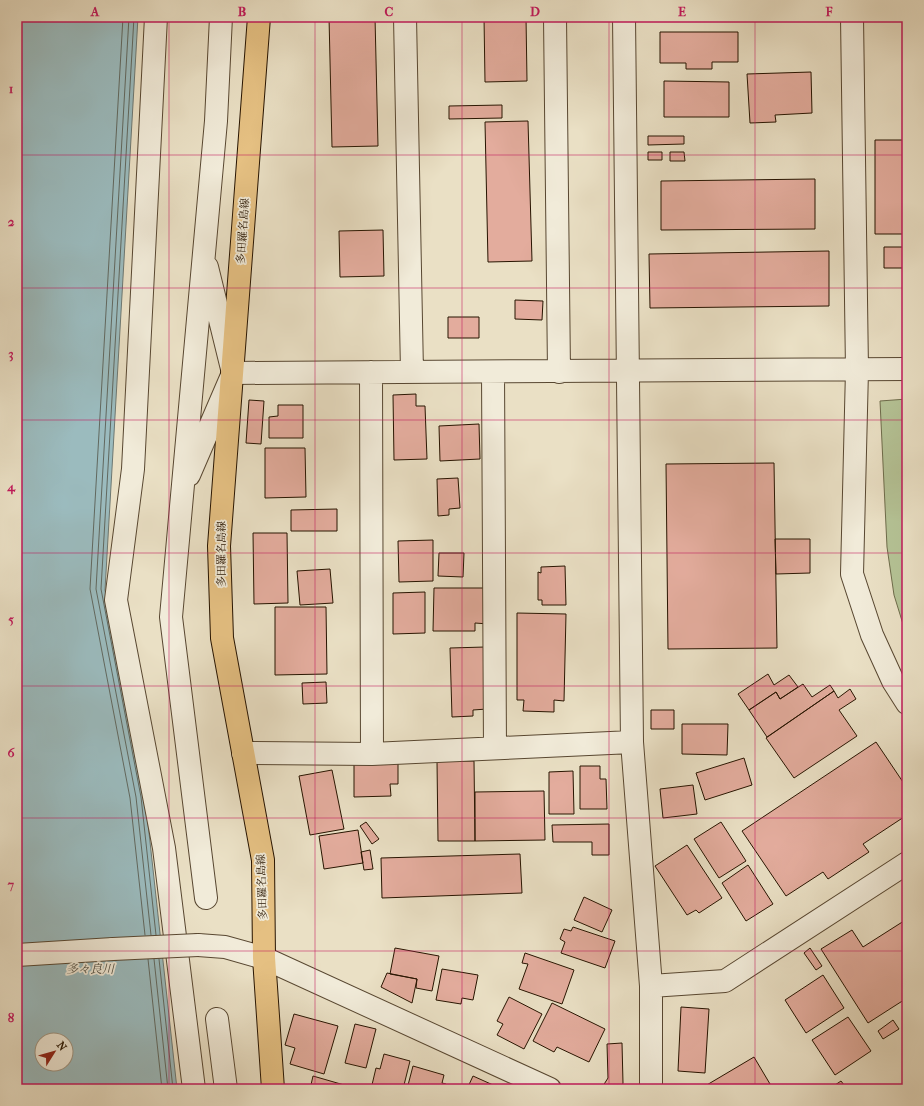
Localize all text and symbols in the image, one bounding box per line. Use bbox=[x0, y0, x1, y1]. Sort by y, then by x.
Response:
text: A bbox=[90, 4, 100, 19]
text: B bbox=[238, 4, 247, 19]
text: C bbox=[385, 4, 394, 19]
text: D bbox=[530, 4, 540, 19]
text: E bbox=[678, 4, 686, 19]
text: F bbox=[825, 4, 833, 19]
text: 1 bbox=[9, 81, 14, 96]
street label: 多田羅名島線 bbox=[234, 198, 252, 264]
text: 2 bbox=[8, 214, 15, 229]
text: 3 bbox=[8, 346, 14, 362]
text: 4 bbox=[6, 479, 16, 495]
street label: 多田羅名島線 bbox=[215, 521, 228, 587]
text: 5 bbox=[8, 612, 14, 627]
text: 6 bbox=[7, 745, 15, 760]
street label: 多田羅名島線 bbox=[254, 854, 270, 920]
text: 7 bbox=[7, 877, 15, 892]
water label: 多々良川 bbox=[66, 962, 116, 976]
text: 8 bbox=[8, 1010, 15, 1025]
north arrow bbox=[34, 1032, 74, 1072]
text: N bbox=[54, 1039, 70, 1054]

